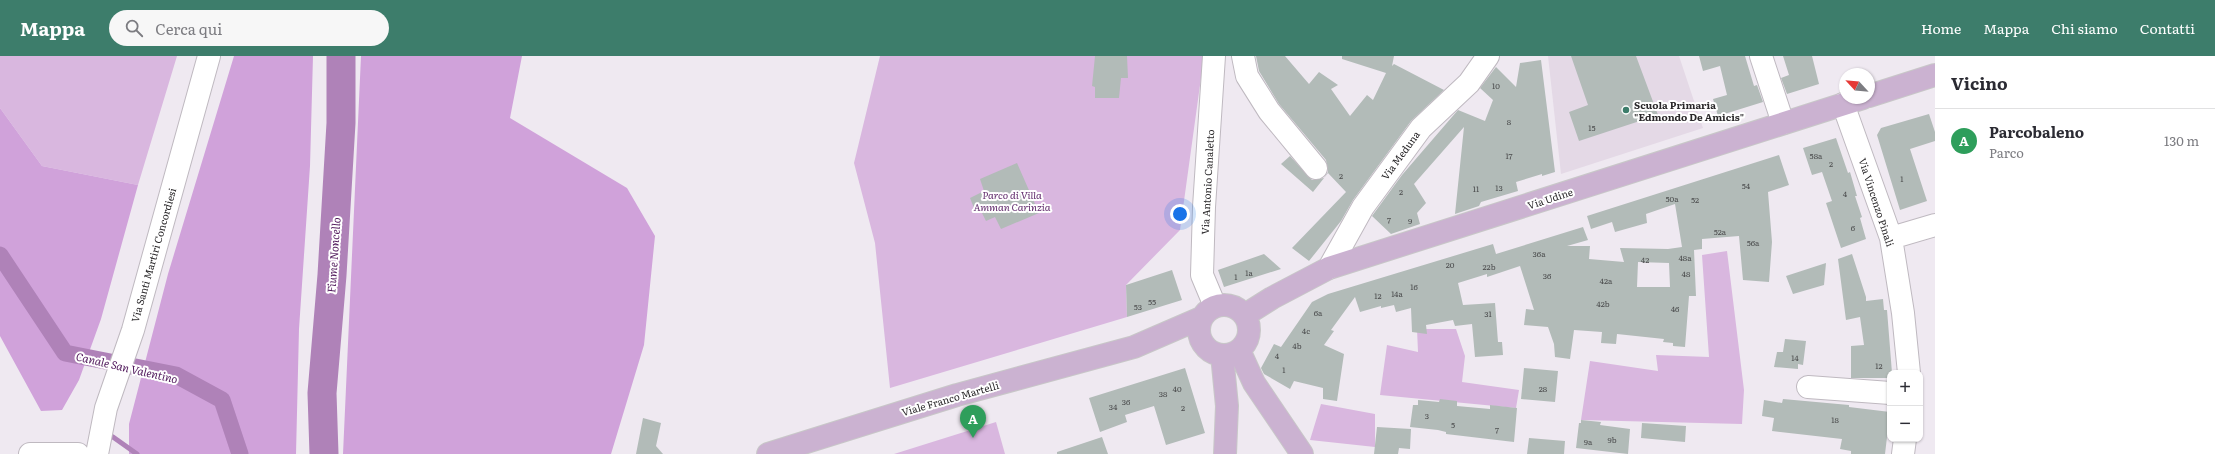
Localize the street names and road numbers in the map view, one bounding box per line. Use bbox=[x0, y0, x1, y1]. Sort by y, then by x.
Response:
street label: Via Meduna bbox=[1377, 127, 1423, 183]
street label: Via Antonio Canaletto bbox=[1197, 129, 1217, 235]
street label: Via Vincenzo Pinali bbox=[1856, 156, 1899, 249]
street label: Via Udine bbox=[1525, 184, 1575, 212]
street label: Via Santi Martiri Concordiesi bbox=[127, 185, 180, 324]
street label: Viale Franco Martelli bbox=[900, 377, 1001, 419]

